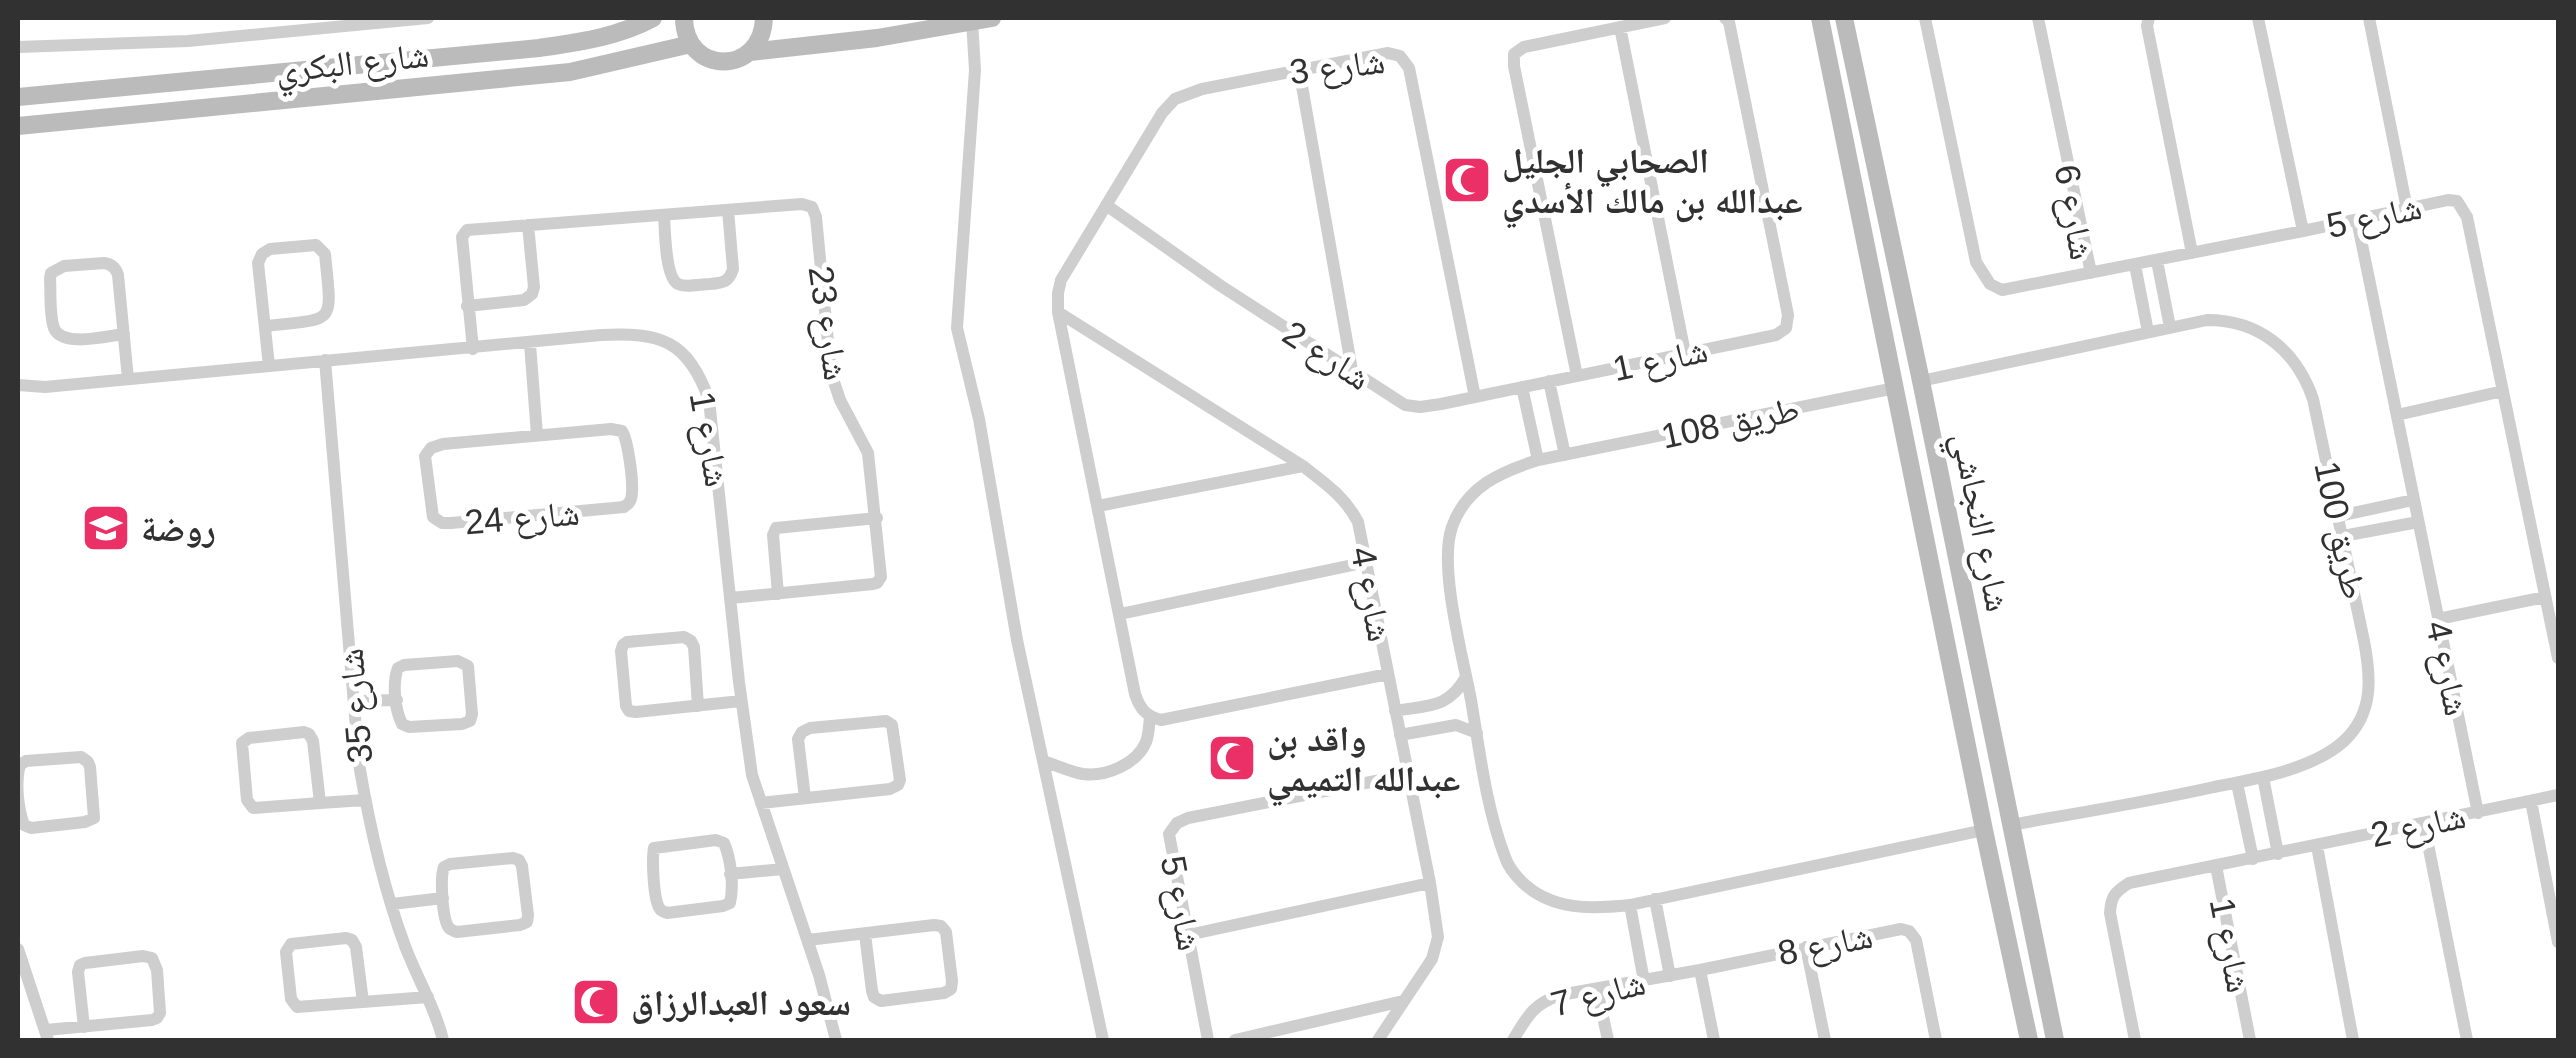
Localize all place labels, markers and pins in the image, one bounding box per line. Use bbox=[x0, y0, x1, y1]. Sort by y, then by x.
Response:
place label: الصحابي الجليل عبدالله بن مالك الأسدي bbox=[1502, 141, 1803, 228]
mosque icon: الصحابي الجليل عبدالله بن مالك الأسدي bbox=[1441, 154, 1493, 206]
school or university icon: روضة bbox=[80, 502, 132, 554]
place label: روضة bbox=[141, 509, 216, 548]
place label: واقد بن عبدالله التميمي bbox=[1267, 719, 1460, 806]
mosque icon: واقد بن عبدالله التميمي bbox=[1206, 732, 1258, 784]
mosque icon: سعود العبدالرزاق bbox=[570, 976, 622, 1028]
place label: سعود العبدالرزاق bbox=[631, 983, 851, 1024]

